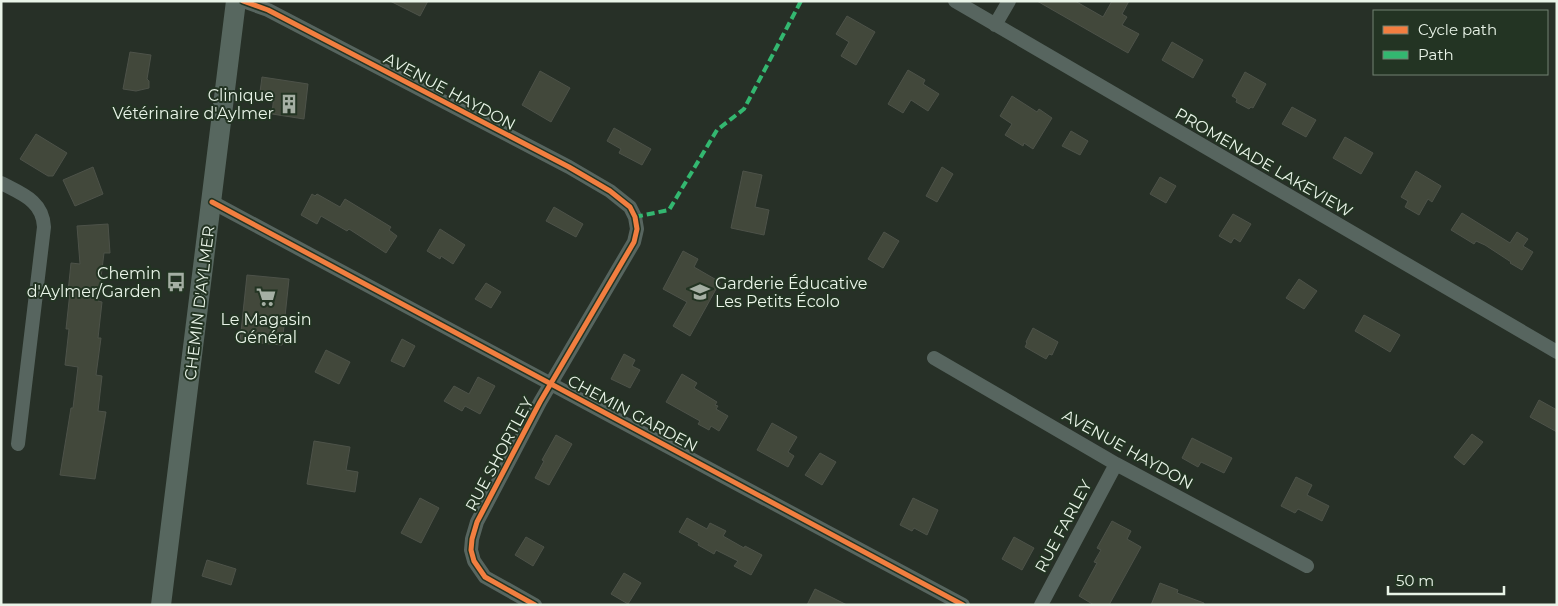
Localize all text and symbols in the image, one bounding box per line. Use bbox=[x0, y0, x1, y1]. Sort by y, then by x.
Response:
legend bbox=[1373, 10, 1548, 75]
text: Cycle path bbox=[1418, 20, 1497, 39]
text: Path bbox=[1418, 45, 1454, 64]
street label: AVENUE HAYDON bbox=[381, 49, 519, 134]
place label: Clinique Vétérinaire d'Aylmer bbox=[112, 86, 274, 123]
building icon: Clinique Vétérinaire d'Aylmer bbox=[278, 93, 300, 115]
street label: PROMENADE LAKEVIEW bbox=[1172, 104, 1356, 221]
street label: CHEMIN D'AYLMER bbox=[181, 225, 218, 381]
place label: Chemin d'Aylmer/Garden bbox=[27, 264, 161, 301]
bus stop icon: Chemin d'Aylmer/Garden bbox=[165, 271, 187, 293]
place label: Garderie Éducative Les Petits Écolo bbox=[715, 274, 868, 311]
school or university icon: Garderie Éducative Les Petits Écolo bbox=[689, 281, 711, 303]
supermarket icon: Le Magasin Général bbox=[255, 286, 277, 308]
place label: Le Magasin Général bbox=[220, 310, 312, 347]
street label: CHEMIN GARDEN bbox=[564, 371, 701, 456]
street label: RUE SHORTLEY bbox=[461, 393, 538, 514]
street label: AVENUE HAYDON bbox=[1059, 406, 1196, 493]
street label: RUE FARLEY bbox=[1031, 476, 1096, 576]
scale bar bbox=[1388, 564, 1504, 596]
text: 50 m bbox=[1396, 571, 1434, 590]

